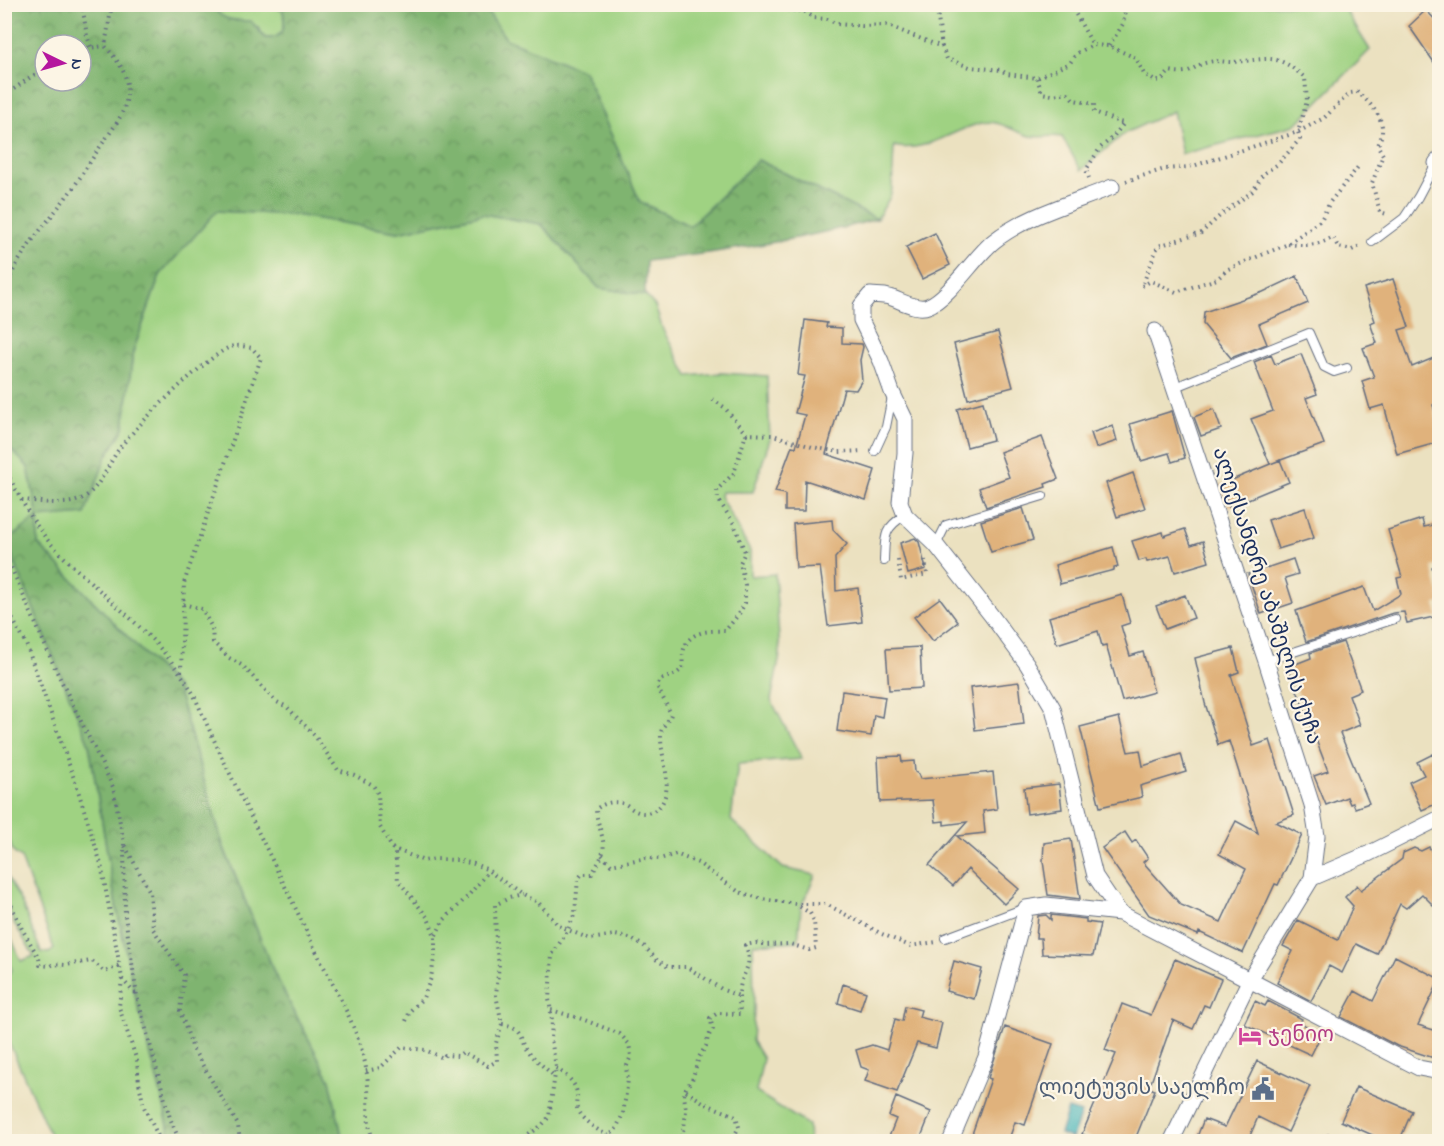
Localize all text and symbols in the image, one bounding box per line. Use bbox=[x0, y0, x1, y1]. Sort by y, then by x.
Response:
north arrow bbox=[33, 33, 93, 93]
text: N bbox=[64, 58, 88, 71]
street label: ალექსანდრე აბაშელის ქუჩა bbox=[1204, 444, 1328, 748]
place label: ჯენიო bbox=[1268, 1021, 1334, 1051]
hotel icon: ჯენიო bbox=[1237, 1023, 1263, 1049]
place label: ლიეტუვის საელჩო bbox=[1039, 1074, 1245, 1104]
public building icon: ლიეტუვის საელჩო bbox=[1250, 1076, 1276, 1102]

